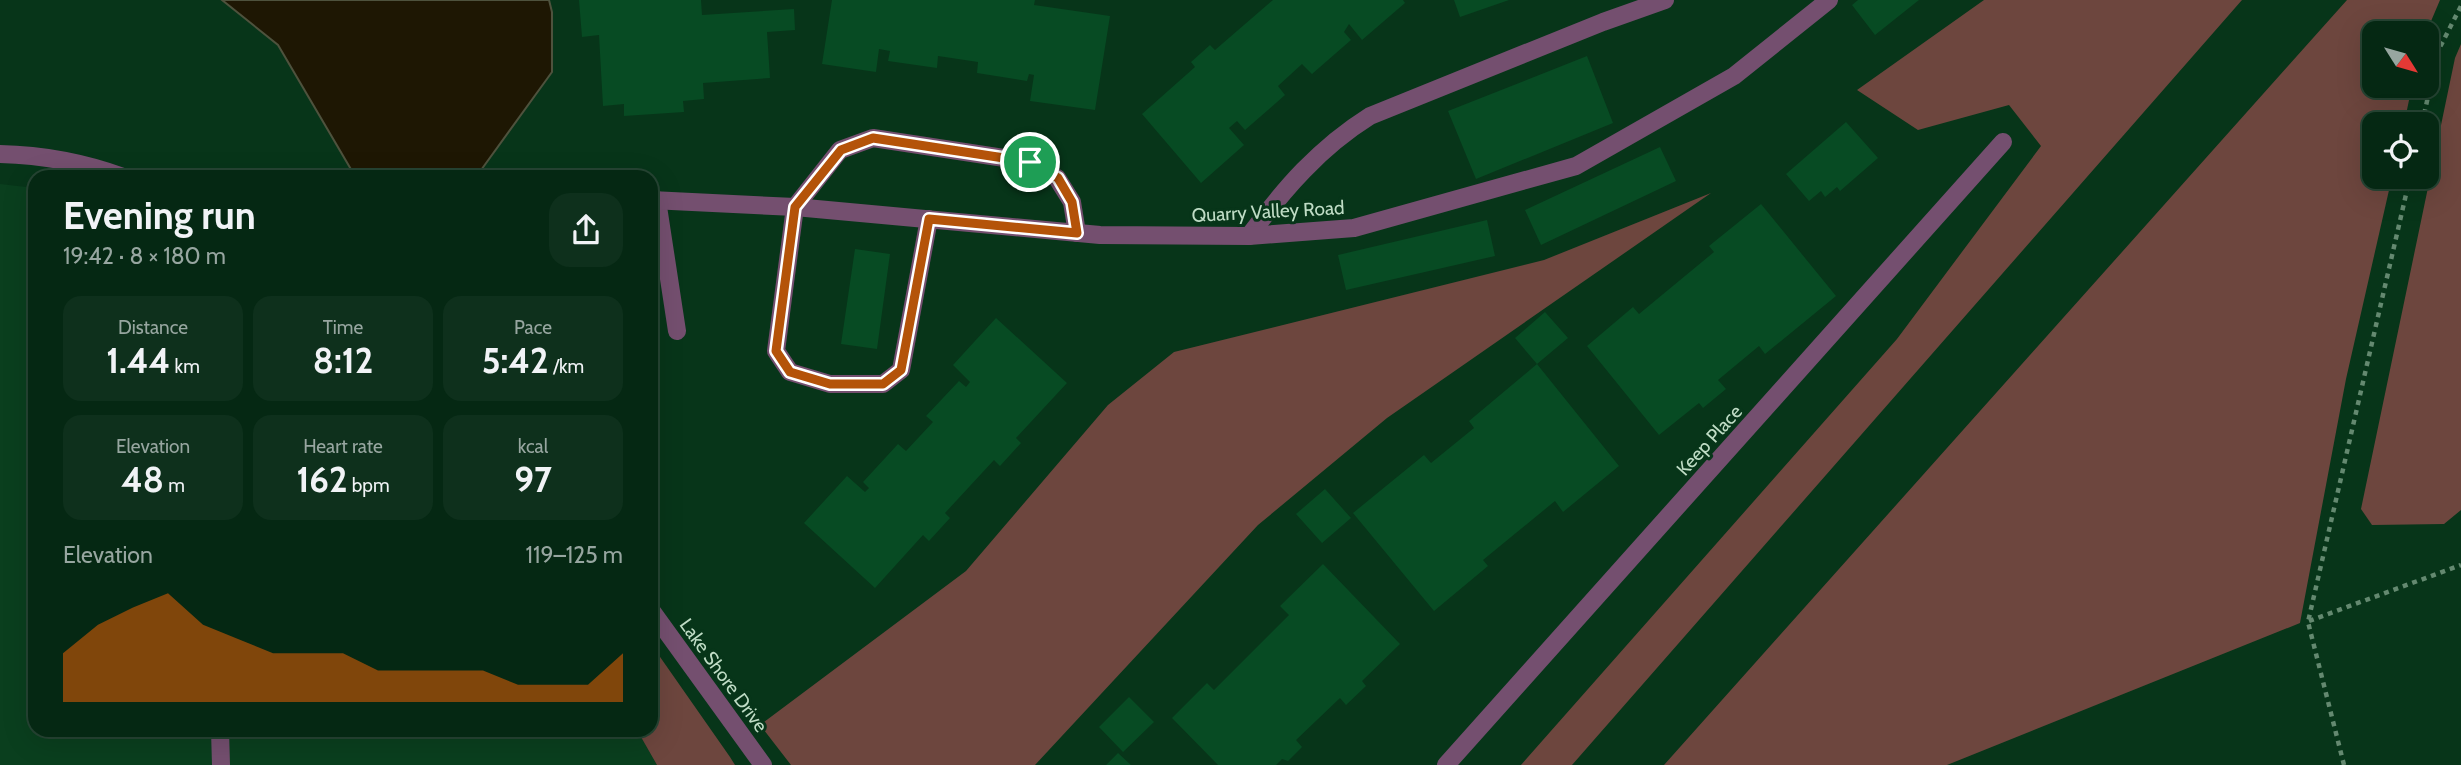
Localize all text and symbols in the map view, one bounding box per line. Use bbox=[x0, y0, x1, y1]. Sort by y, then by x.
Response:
north arrow bbox=[2362, 21, 2440, 98]
map controls bbox=[2362, 21, 2439, 189]
button: locate bbox=[2362, 112, 2439, 189]
pin bbox=[1000, 132, 1060, 192]
icon: arrive bbox=[1011, 143, 1049, 181]
text: Evening run bbox=[63, 192, 256, 239]
button: share bbox=[549, 193, 623, 267]
street label: Quarry Valley Road bbox=[1191, 196, 1345, 227]
text: 19:42 · 8 × 180 m bbox=[63, 242, 226, 270]
text: Distance bbox=[118, 316, 188, 339]
text: Time bbox=[323, 316, 363, 339]
text: Pace bbox=[514, 316, 552, 339]
text: 1.44 bbox=[106, 339, 170, 382]
text: 8:12 bbox=[313, 339, 373, 382]
text: 5:42 bbox=[482, 339, 549, 382]
text: km bbox=[170, 355, 200, 378]
text: /km bbox=[549, 355, 584, 378]
street label: Keep Place bbox=[1672, 400, 1747, 480]
text: Elevation bbox=[116, 435, 190, 458]
text: Heart rate bbox=[303, 435, 383, 458]
text: kcal bbox=[518, 435, 548, 458]
text: 48 bbox=[121, 458, 164, 501]
text: 162 bbox=[296, 458, 348, 501]
text: 97 bbox=[514, 458, 552, 501]
text: m bbox=[164, 474, 185, 497]
text: bpm bbox=[348, 474, 390, 497]
text: Elevation bbox=[63, 541, 153, 569]
text: 119–125 m bbox=[525, 541, 623, 569]
street label: Lake Shore Drive bbox=[675, 614, 773, 737]

